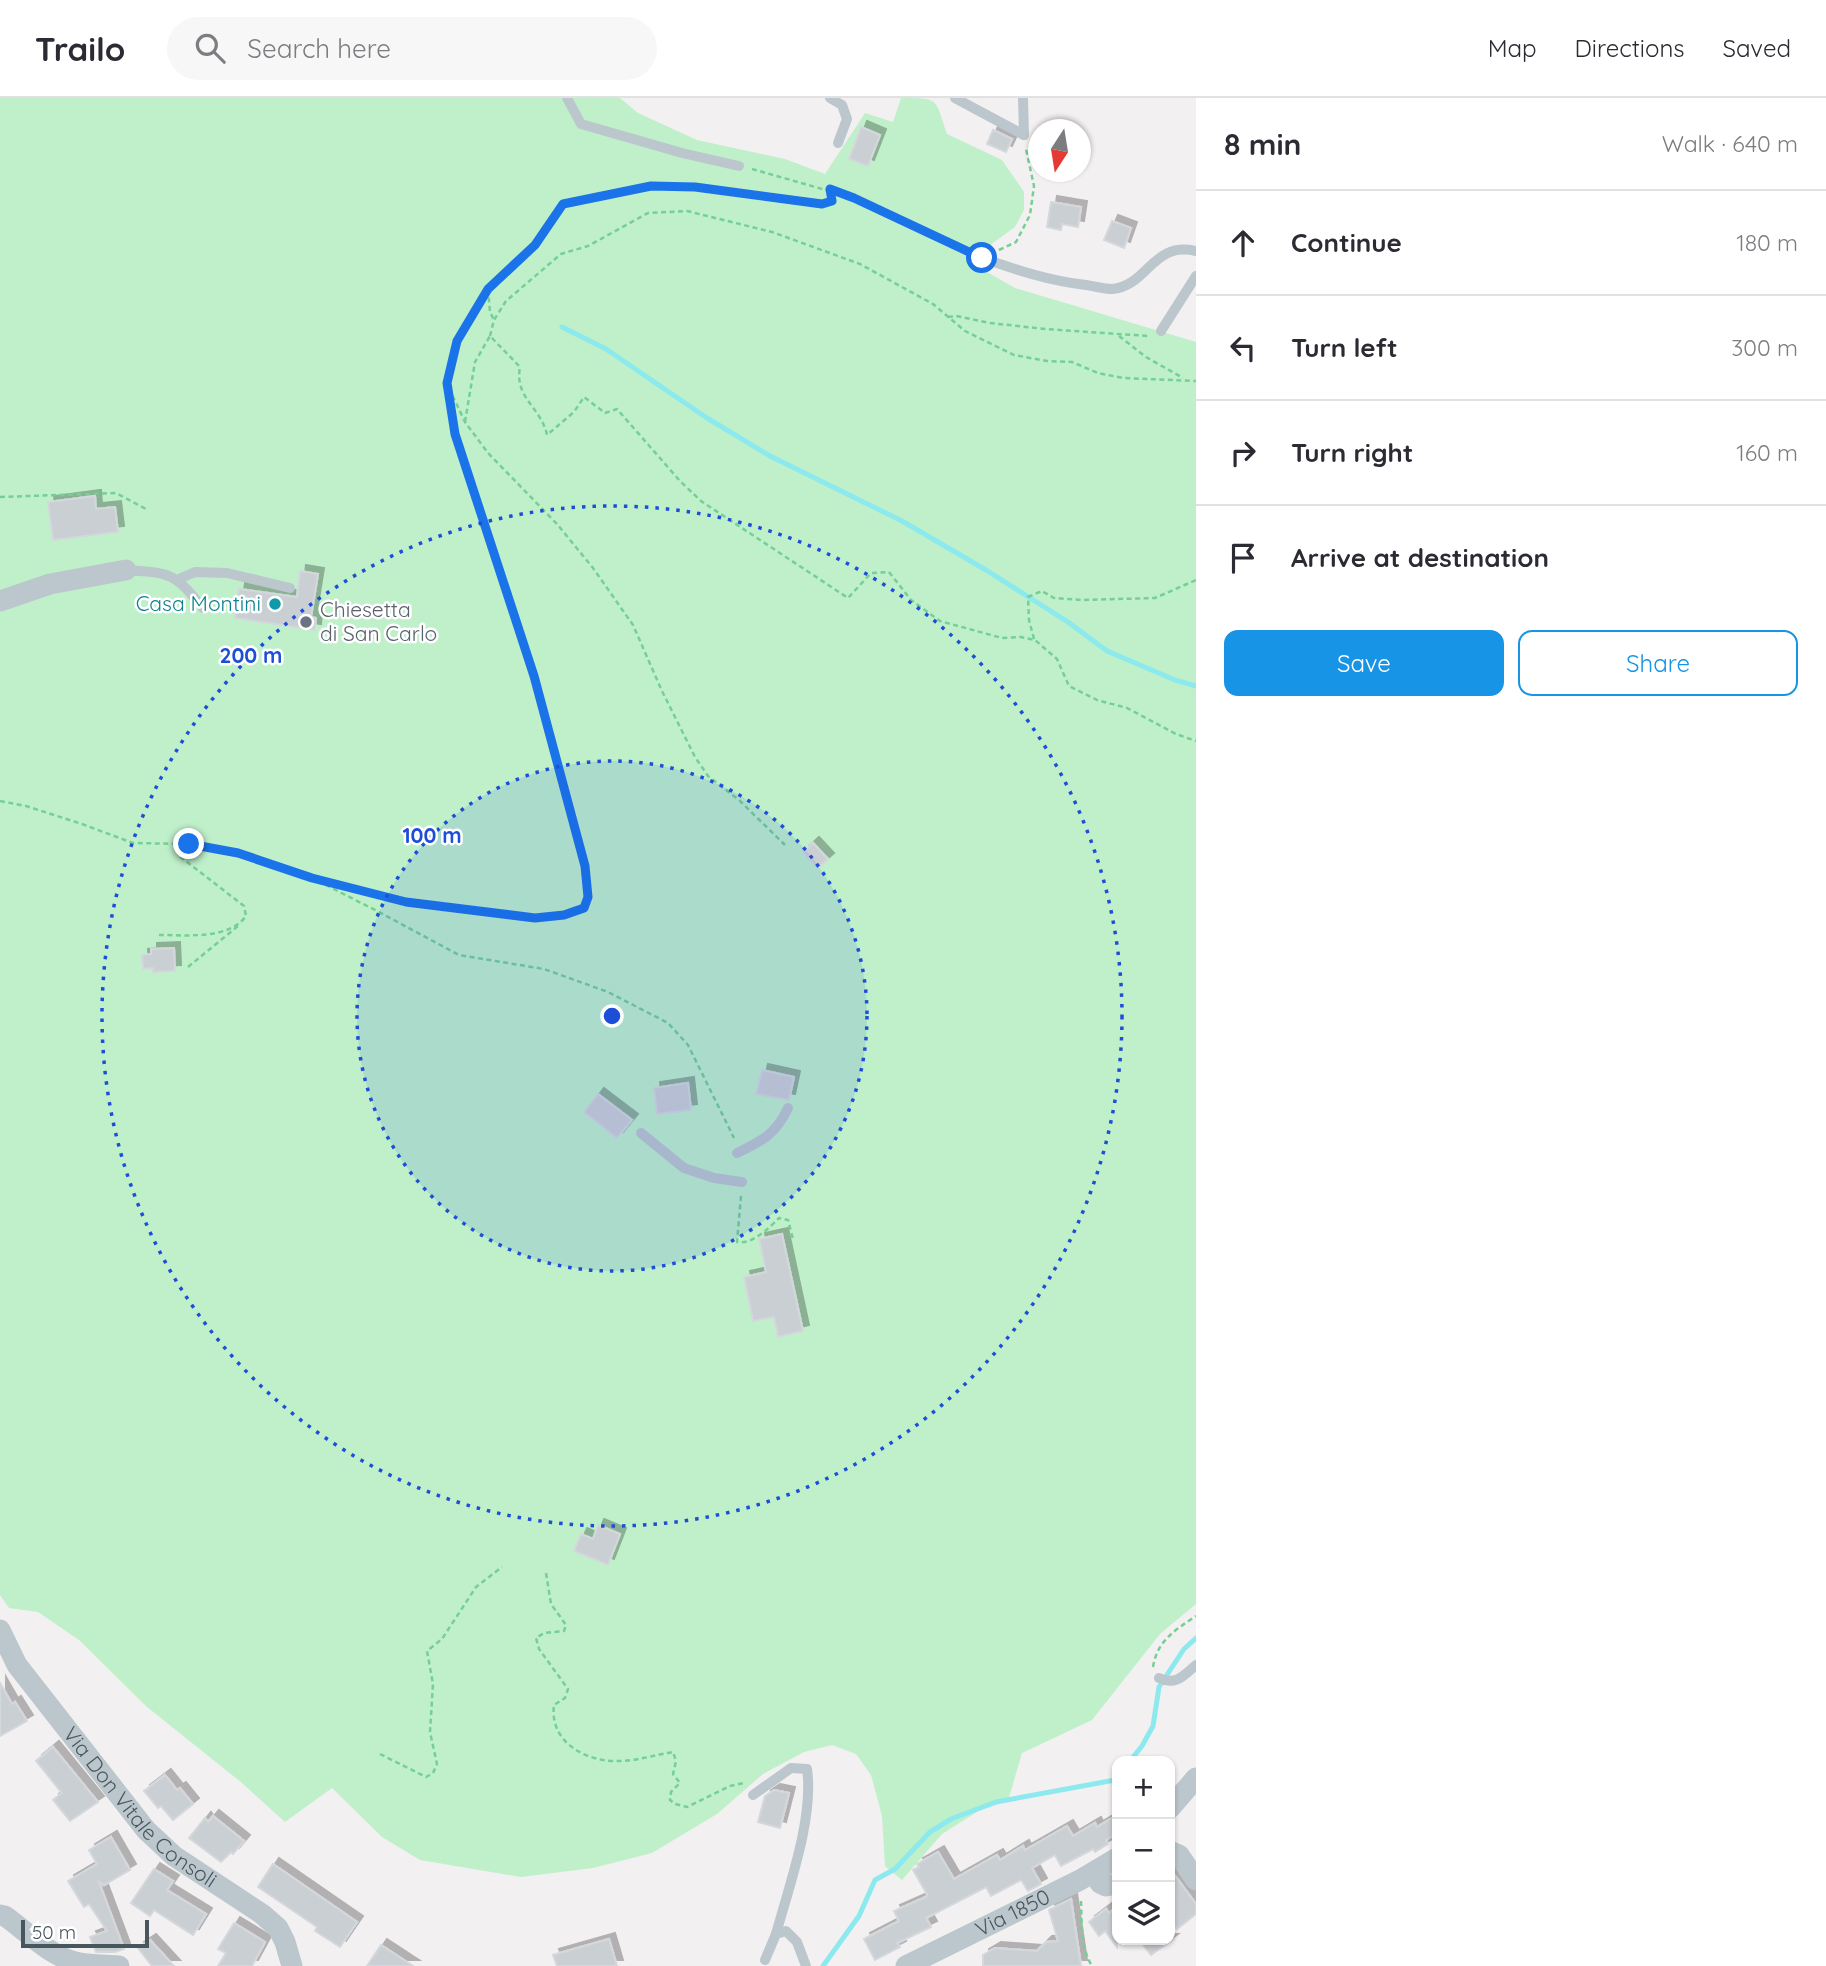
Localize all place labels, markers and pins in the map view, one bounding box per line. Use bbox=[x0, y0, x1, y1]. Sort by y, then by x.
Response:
place label: Casa Montini bbox=[136, 590, 261, 616]
marker: Casa Montini bbox=[267, 596, 283, 612]
place label: Chiesetta di San Carlo bbox=[320, 596, 437, 646]
marker: Chiesetta di San Carlo bbox=[298, 614, 314, 630]
centre of rings bbox=[600, 1004, 624, 1028]

